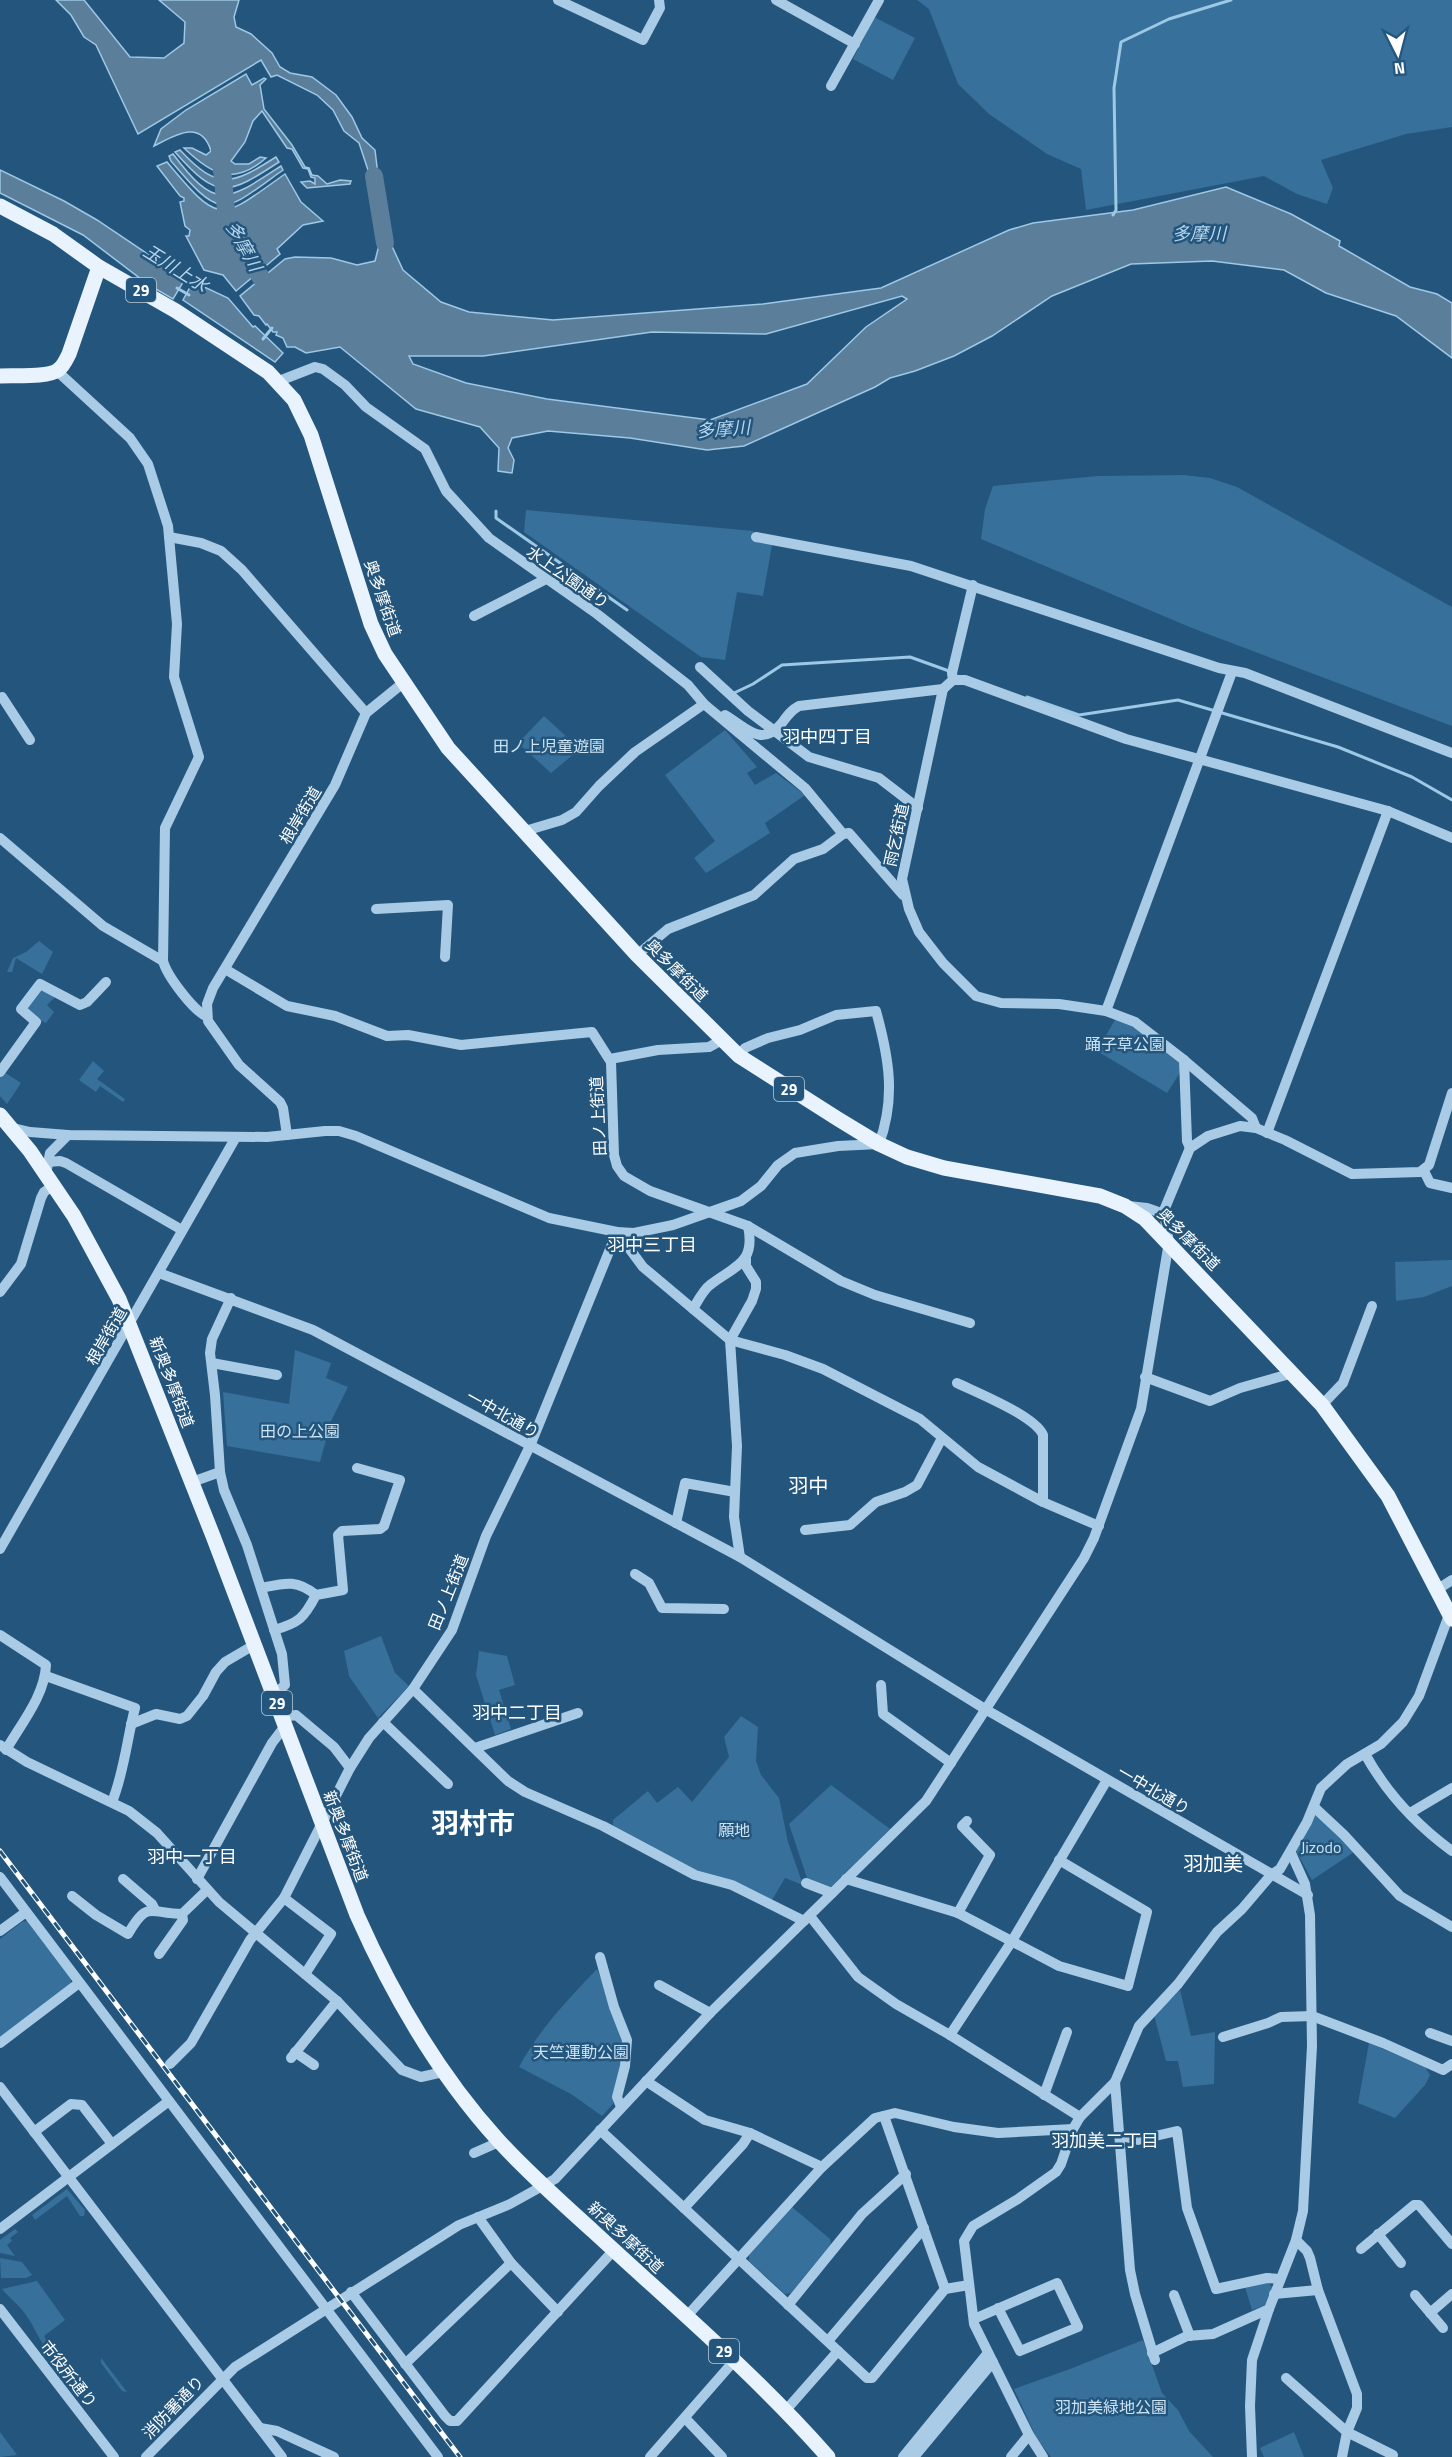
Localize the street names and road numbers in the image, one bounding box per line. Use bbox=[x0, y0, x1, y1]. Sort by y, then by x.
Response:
road number: 29 bbox=[126, 278, 156, 302]
street label: 水上公園通り bbox=[522, 540, 614, 614]
street label: 奥多摩街道 bbox=[359, 556, 407, 640]
street label: 根岸街道 bbox=[273, 781, 327, 849]
street label: 雨乞街道 bbox=[878, 801, 914, 869]
street label: 奥多摩街道 bbox=[640, 933, 714, 1007]
street label: 田ノ上街道 bbox=[584, 1075, 612, 1157]
road number: 29 bbox=[774, 1077, 804, 1101]
street label: 奥多摩街道 bbox=[1152, 1202, 1226, 1276]
street label: 根岸街道 bbox=[80, 1302, 132, 1370]
street label: 新奥多摩街道 bbox=[144, 1333, 200, 1431]
street label: 一中北通り bbox=[462, 1384, 544, 1444]
street label: 田ノ上街道 bbox=[422, 1550, 474, 1634]
road number: 29 bbox=[262, 1691, 292, 1715]
street label: 一中北通り bbox=[1113, 1760, 1195, 1820]
street label: 新奥多摩街道 bbox=[318, 1787, 374, 1885]
street label: 新奥多摩街道 bbox=[583, 2195, 669, 2279]
street label: 市役所通り bbox=[35, 2335, 103, 2413]
road number: 29 bbox=[709, 2339, 739, 2363]
street label: 消防署通り bbox=[137, 2370, 209, 2444]

